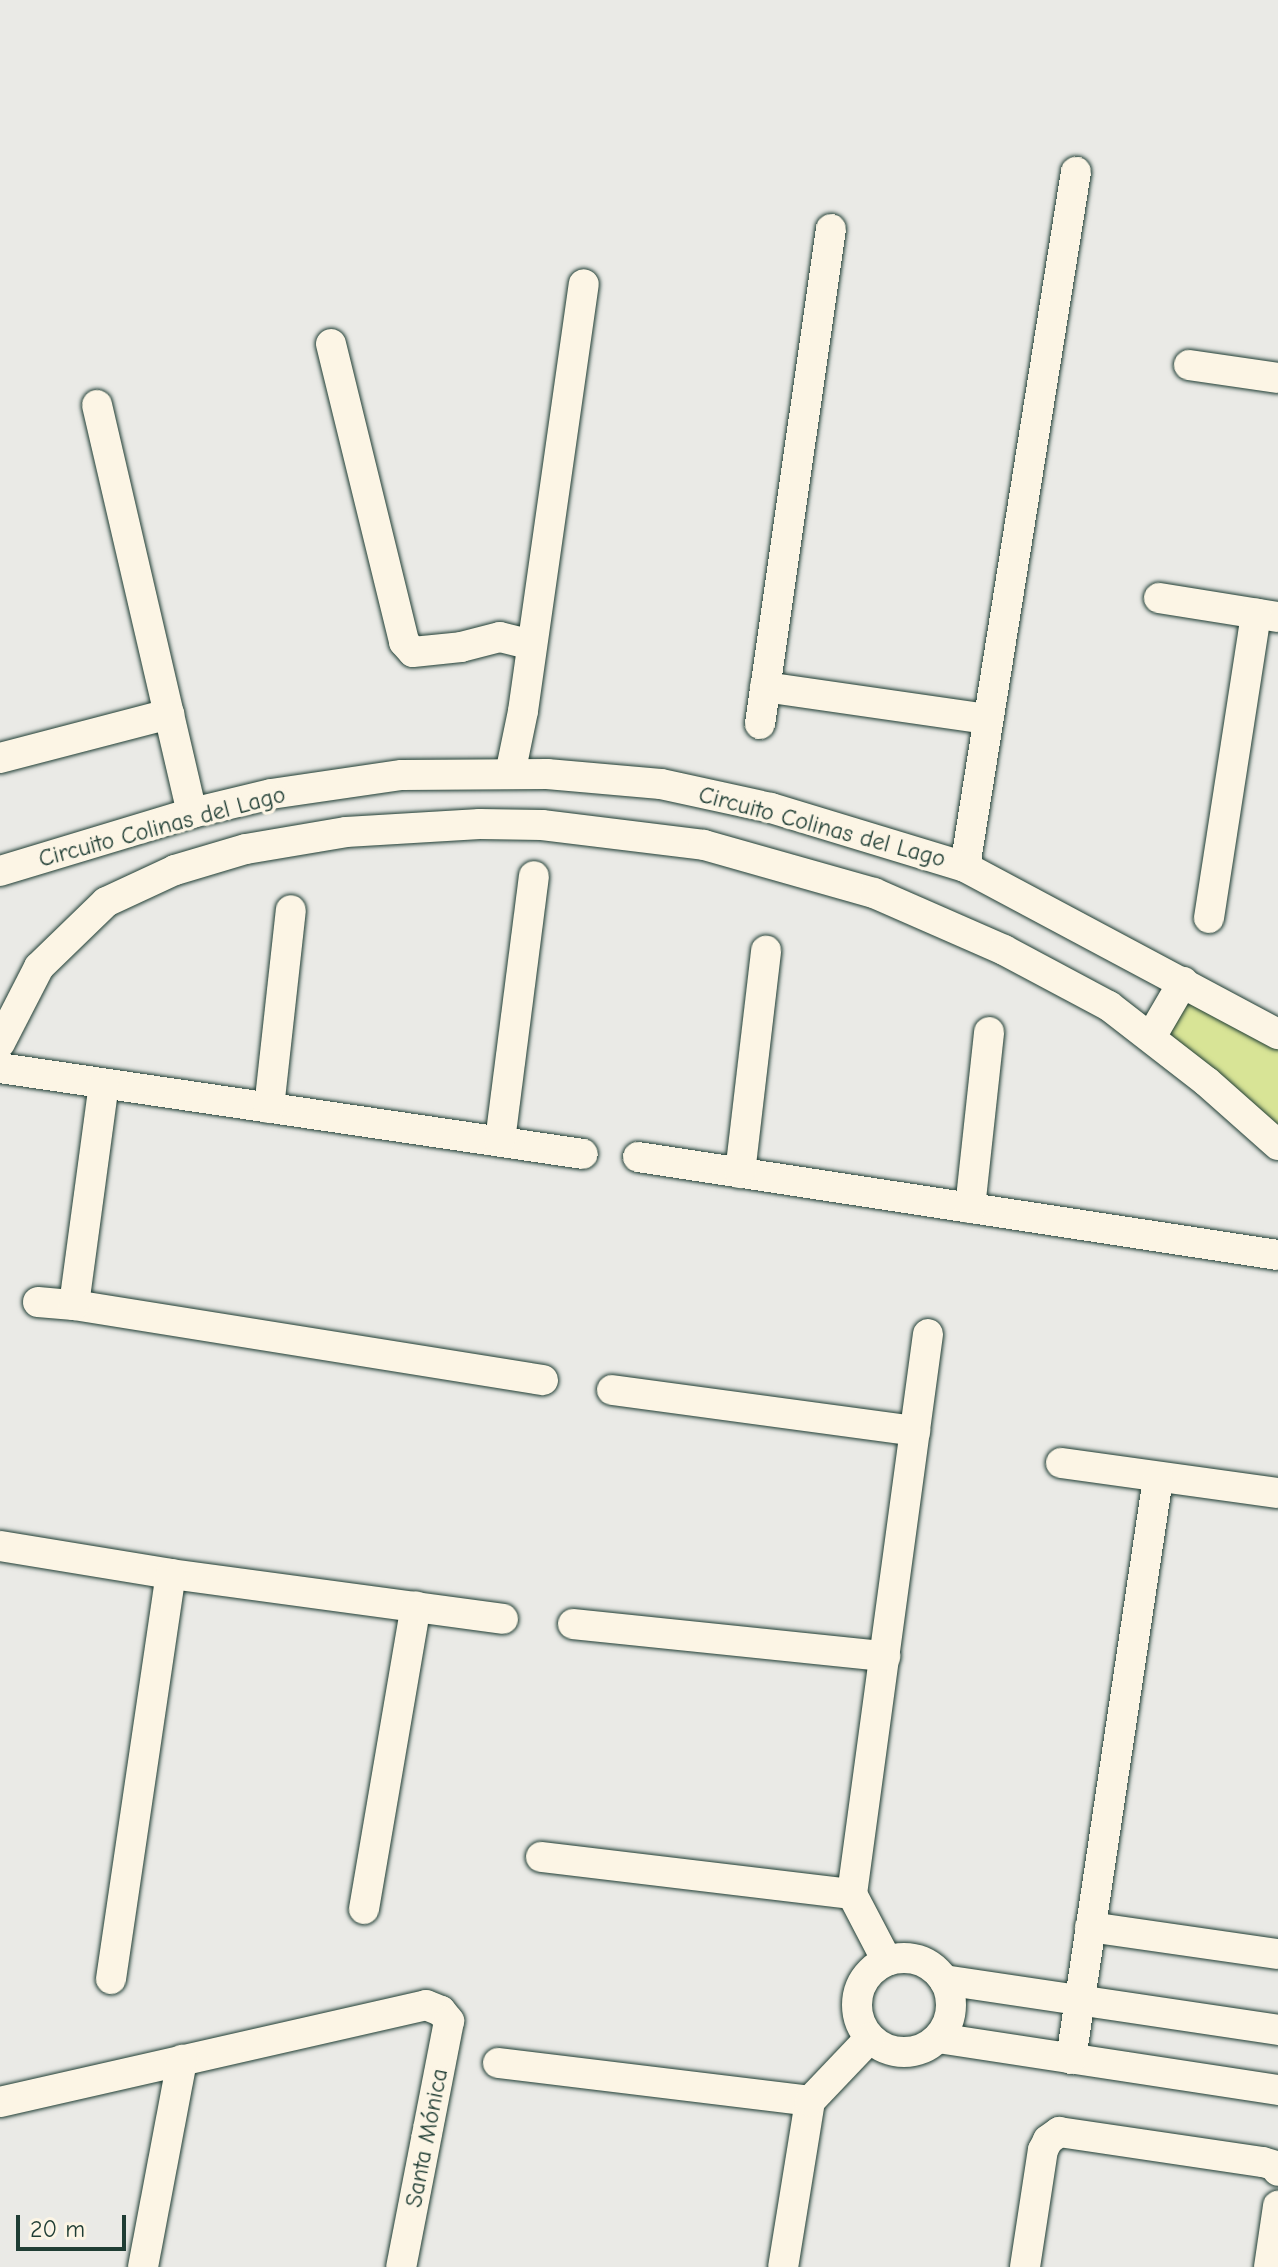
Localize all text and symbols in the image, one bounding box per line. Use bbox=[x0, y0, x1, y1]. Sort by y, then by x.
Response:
street label: Circuito Colinas del Lago bbox=[35, 780, 289, 874]
street label: Circuito Colinas del Lago bbox=[695, 780, 949, 874]
street label: Santa Mónica bbox=[399, 2066, 455, 2210]
scale bar bbox=[20, 2199, 130, 2249]
text: 20 m bbox=[30, 2215, 85, 2243]

